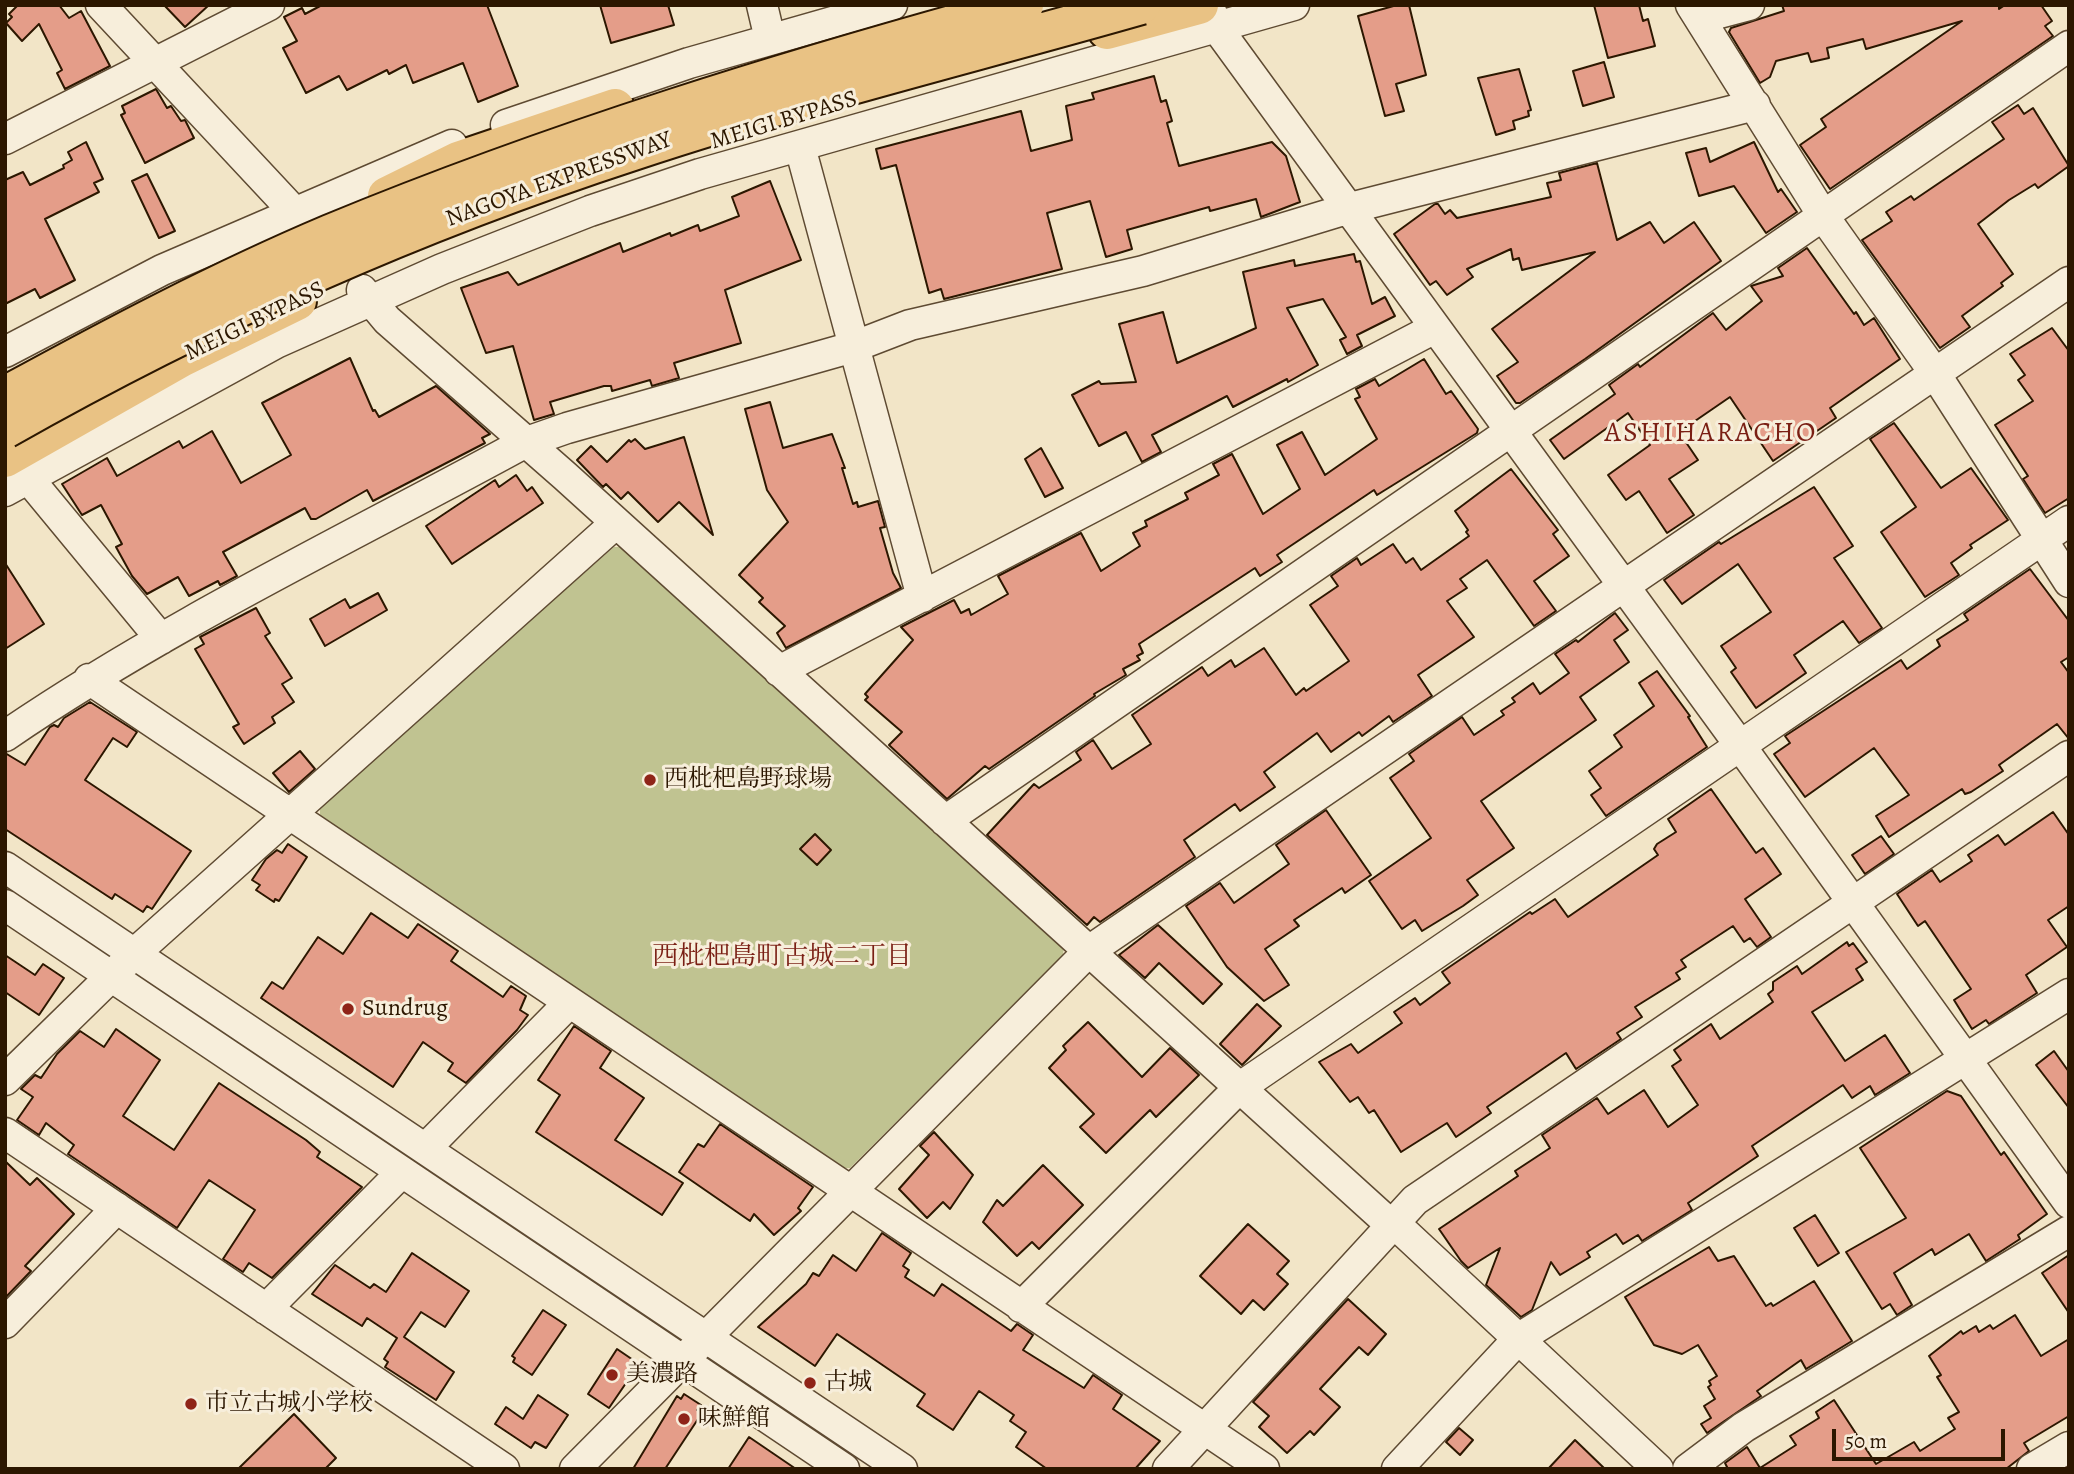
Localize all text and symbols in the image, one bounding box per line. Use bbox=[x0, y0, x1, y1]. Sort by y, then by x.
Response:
street label: MEIGI BYPASS bbox=[707, 85, 861, 157]
street label: NAGOYA EXPRESSWAY bbox=[442, 126, 676, 234]
street label: MEIGI BYPASS bbox=[180, 276, 330, 368]
district label: ASHIHARACHO bbox=[1606, 417, 1816, 451]
place label: 西枇杷島野球場 bbox=[664, 766, 832, 794]
marker: 西枇杷島野球場 bbox=[642, 772, 658, 788]
district label: 西枇杷島町古城二丁目 bbox=[652, 942, 912, 974]
place label: Sundrug bbox=[362, 995, 448, 1023]
marker: Sundrug bbox=[340, 1001, 356, 1017]
place label: 美濃路 bbox=[626, 1361, 698, 1389]
marker: 美濃路 bbox=[604, 1367, 620, 1383]
place label: 古城 bbox=[824, 1369, 872, 1397]
marker: 古城 bbox=[802, 1375, 818, 1391]
place label: 市立古城小学校 bbox=[205, 1390, 373, 1418]
marker: 市立古城小学校 bbox=[183, 1396, 199, 1412]
place label: 味鮮館 bbox=[698, 1405, 770, 1433]
marker: 味鮮館 bbox=[676, 1411, 692, 1427]
scale bar bbox=[1836, 1414, 2009, 1458]
text: 50 m bbox=[1845, 1427, 1887, 1455]

